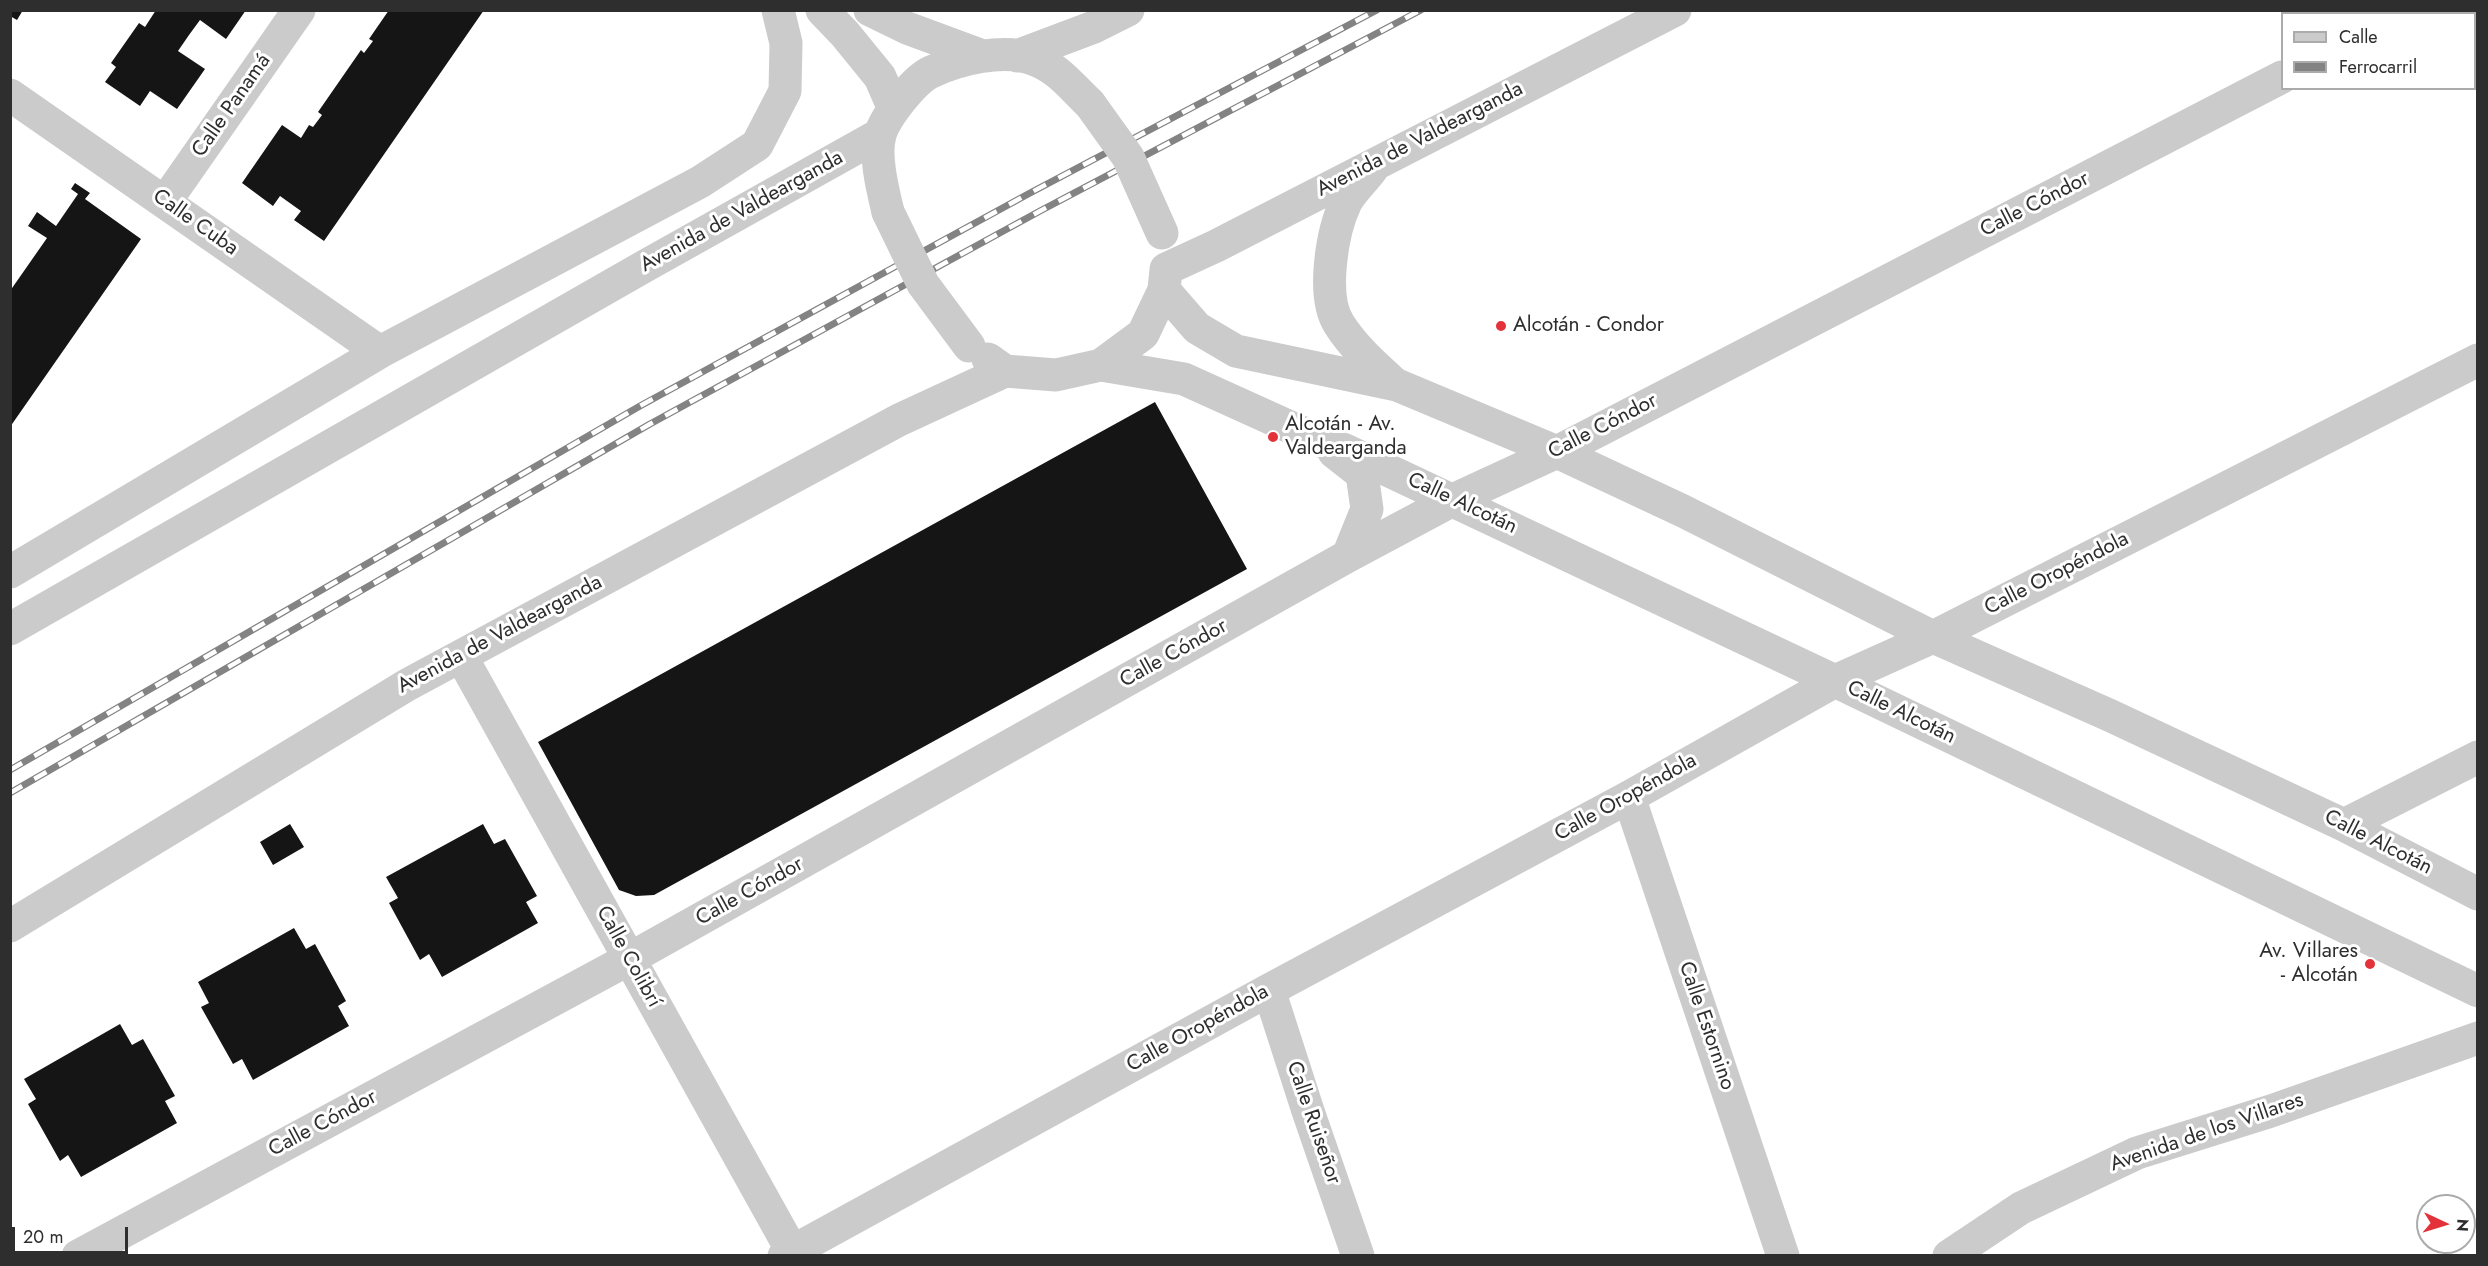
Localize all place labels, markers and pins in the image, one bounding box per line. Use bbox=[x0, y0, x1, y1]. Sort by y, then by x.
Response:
place label: Alcotán - Condor bbox=[1513, 313, 1664, 339]
marker: Alcotán - Condor bbox=[1494, 319, 1508, 333]
place label: Alcotán - Av. Valdearganda bbox=[1285, 412, 1407, 462]
marker: Alcotán - Av. Valdearganda bbox=[1266, 430, 1280, 444]
place label: Av. Villares - Alcotán bbox=[2259, 939, 2358, 989]
marker: Av. Villares - Alcotán bbox=[2363, 957, 2377, 971]

